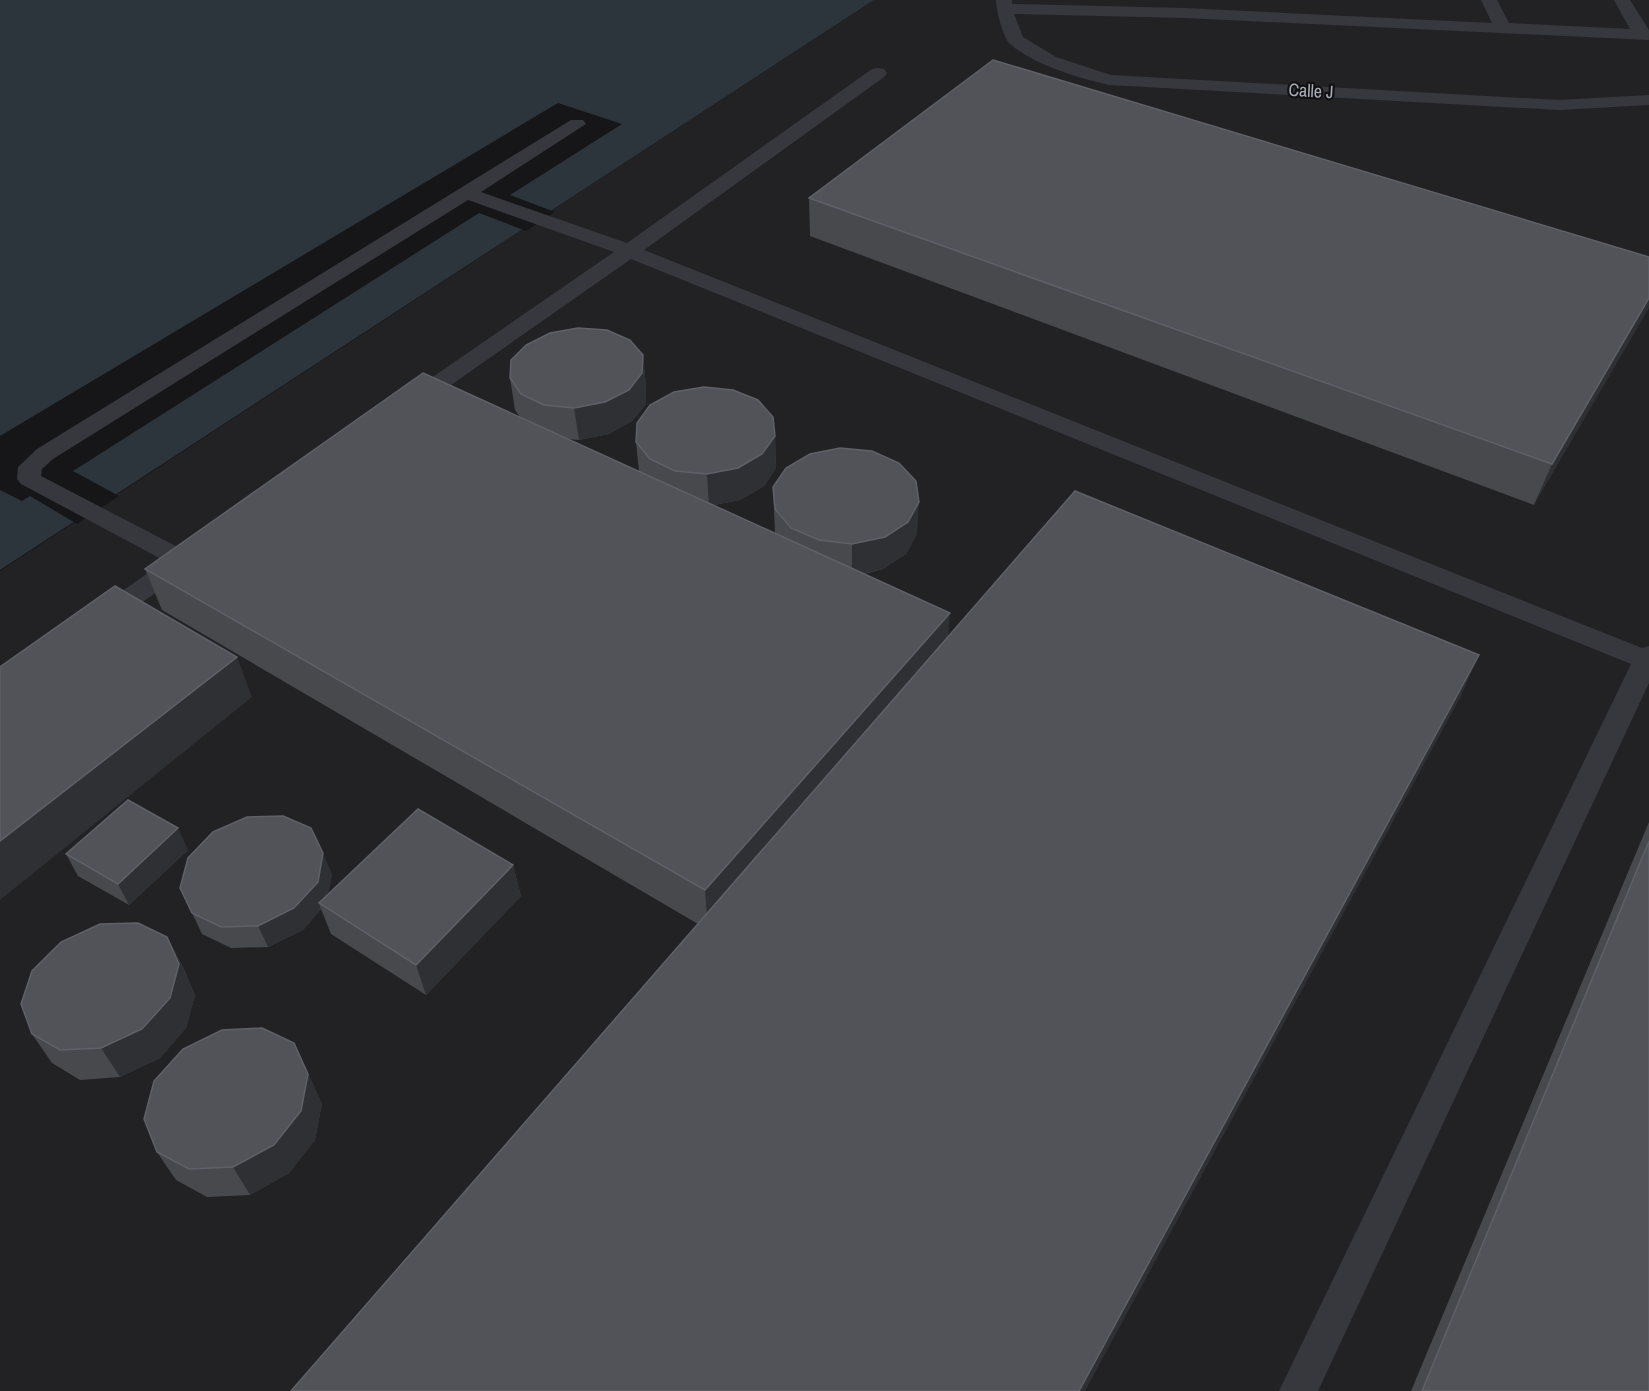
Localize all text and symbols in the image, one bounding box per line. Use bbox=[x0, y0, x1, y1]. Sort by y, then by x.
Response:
street label: Calle J bbox=[1288, 77, 1334, 104]

